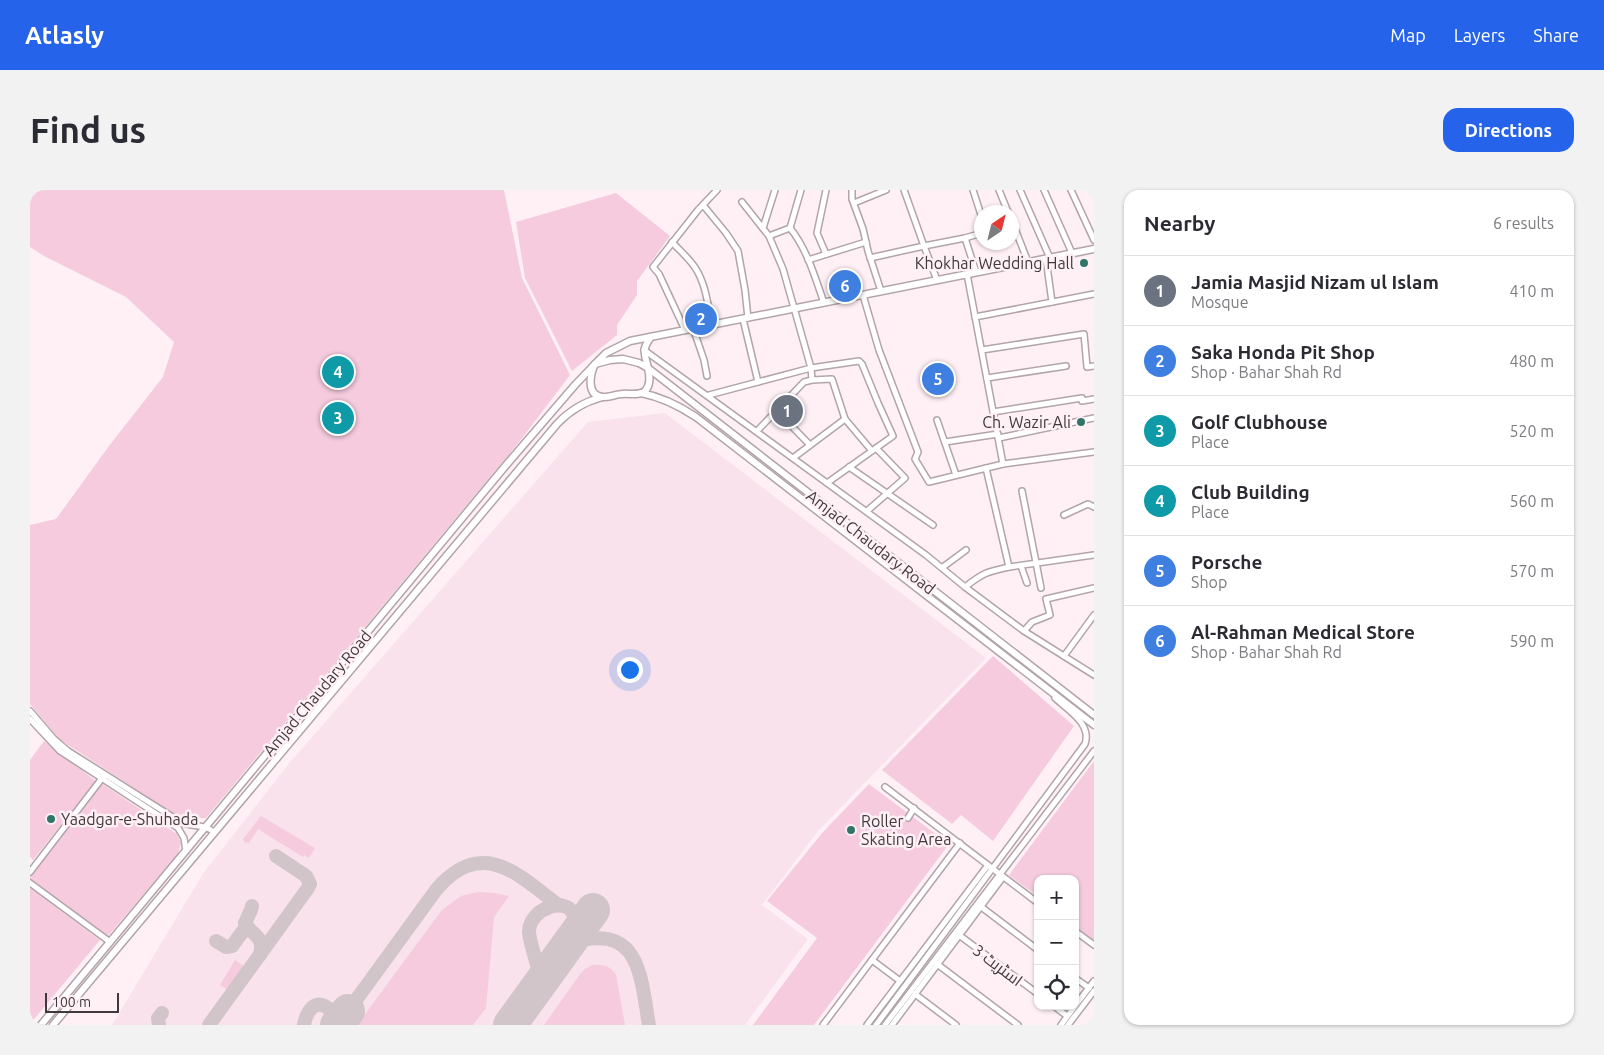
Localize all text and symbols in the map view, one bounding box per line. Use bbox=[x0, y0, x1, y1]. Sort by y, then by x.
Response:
text: Atlasly bbox=[25, 22, 104, 49]
text: Map bbox=[1390, 25, 1426, 45]
text: Layers bbox=[1454, 25, 1505, 45]
text: Share bbox=[1533, 25, 1579, 45]
button: Directions bbox=[1443, 108, 1574, 152]
text: Find us bbox=[30, 110, 146, 150]
north arrow bbox=[974, 205, 1019, 250]
text: Nearby bbox=[1144, 211, 1215, 235]
text: 6 results bbox=[1493, 214, 1554, 232]
place label: Khokhar Wedding Hall bbox=[915, 254, 1074, 272]
marker: Khokhar Wedding Hall bbox=[1078, 257, 1090, 269]
pin: 6 bbox=[829, 267, 861, 305]
text: Jamia Masjid Nizam ul Islam bbox=[1191, 271, 1439, 293]
text: 1 bbox=[1155, 282, 1165, 300]
text: 410 m bbox=[1509, 282, 1554, 300]
text: Mosque bbox=[1191, 293, 1249, 311]
pin: 2 bbox=[685, 300, 717, 338]
text: Saka Honda Pit Shop bbox=[1191, 341, 1375, 363]
text: 2 bbox=[1155, 352, 1165, 370]
text: 480 m bbox=[1509, 352, 1554, 370]
pin: 4 bbox=[322, 353, 354, 391]
pin: 5 bbox=[922, 360, 954, 398]
text: Shop · Bahar Shah Rd bbox=[1191, 363, 1342, 381]
pin: 1 bbox=[771, 392, 803, 430]
pin: 3 bbox=[322, 399, 354, 437]
text: Golf Clubhouse bbox=[1191, 411, 1328, 433]
place label: Ch. Wazir Ali bbox=[982, 413, 1071, 431]
marker: Ch. Wazir Ali bbox=[1075, 416, 1087, 428]
text: 3 bbox=[1155, 422, 1165, 440]
text: 520 m bbox=[1509, 422, 1554, 440]
text: Place bbox=[1191, 433, 1229, 451]
text: Club Building bbox=[1191, 481, 1310, 503]
street label: Amjad Chaudary Road bbox=[803, 486, 939, 598]
text: 4 bbox=[1155, 492, 1165, 510]
text: 560 m bbox=[1509, 492, 1554, 510]
text: Place bbox=[1191, 503, 1229, 521]
text: Porsche bbox=[1191, 551, 1262, 573]
text: 5 bbox=[1155, 562, 1165, 580]
text: 570 m bbox=[1509, 562, 1554, 580]
text: Shop bbox=[1191, 573, 1227, 591]
text: Al-Rahman Medical Store bbox=[1191, 621, 1415, 643]
street label: Amjad Chaudary Road bbox=[259, 627, 375, 759]
text: 6 bbox=[1155, 632, 1165, 650]
text: 590 m bbox=[1509, 632, 1554, 650]
text: Shop · Bahar Shah Rd bbox=[1191, 643, 1342, 661]
your location bbox=[617, 657, 643, 683]
place label: Yaadgar-e-Shuhada bbox=[61, 810, 198, 828]
place label: Roller Skating Area bbox=[861, 812, 951, 848]
marker: Yaadgar-e-Shuhada bbox=[45, 813, 57, 825]
marker: Roller Skating Area bbox=[845, 824, 857, 836]
map controls bbox=[1034, 875, 1079, 1010]
button: + bbox=[1034, 875, 1079, 920]
button: − bbox=[1034, 920, 1079, 965]
street label: اسٹریٹ 3 bbox=[969, 941, 1026, 990]
button: locate bbox=[1034, 965, 1079, 1010]
scale bar bbox=[45, 990, 119, 1013]
text: 100 m bbox=[52, 994, 91, 1010]

